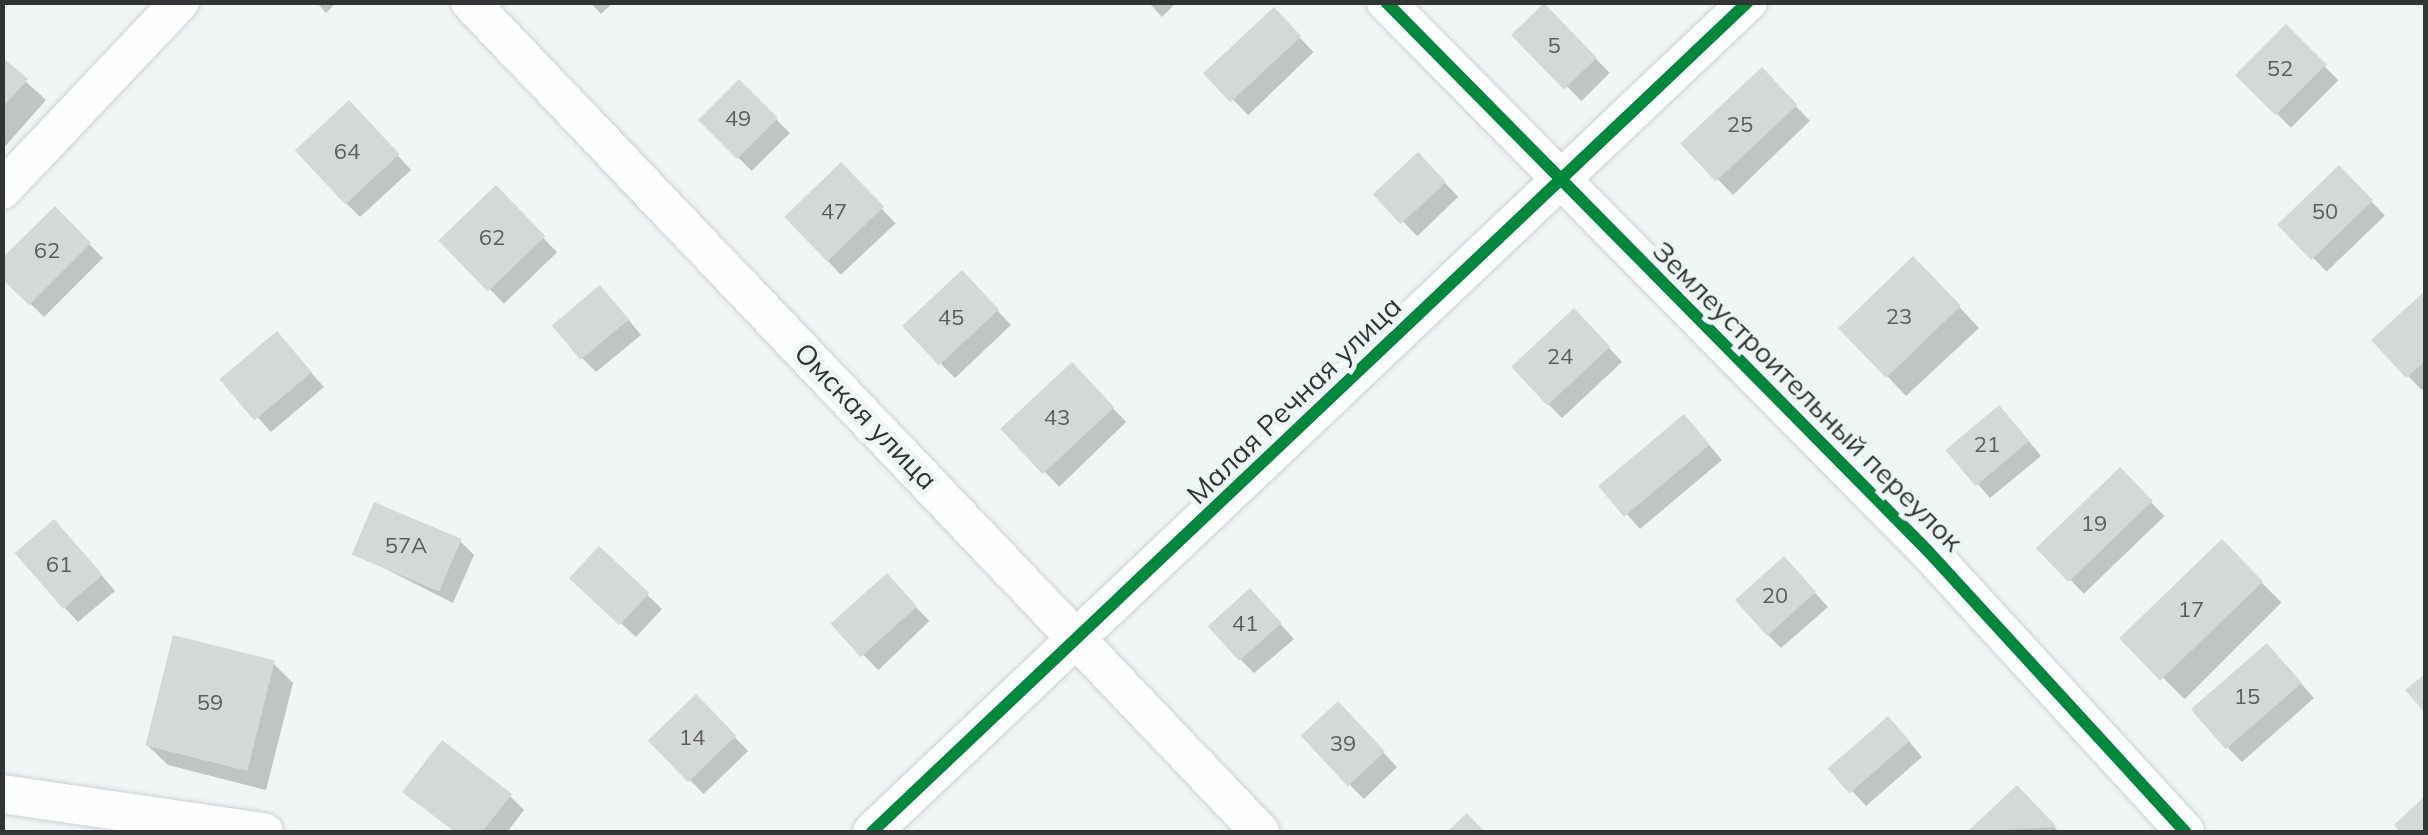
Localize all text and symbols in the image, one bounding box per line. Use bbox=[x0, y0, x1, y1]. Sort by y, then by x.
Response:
house number: 5 bbox=[1547, 33, 1561, 59]
house number: 52 bbox=[2267, 56, 2293, 82]
house number: 49 bbox=[725, 106, 751, 132]
house number: 25 bbox=[1727, 112, 1753, 138]
house number: 64 bbox=[334, 139, 360, 165]
house number: 47 bbox=[821, 199, 847, 225]
house number: 50 bbox=[2312, 199, 2338, 225]
house number: 62 bbox=[479, 225, 505, 251]
street label: Землеустроительный переулок bbox=[1646, 234, 1970, 558]
house number: 62 bbox=[34, 238, 60, 264]
street label: Малая Речная улица bbox=[1180, 289, 1408, 511]
house number: 23 bbox=[1886, 304, 1912, 330]
house number: 45 bbox=[938, 305, 964, 331]
street label: Омская улица bbox=[788, 336, 944, 496]
house number: 24 bbox=[1547, 344, 1573, 370]
house number: 43 bbox=[1044, 405, 1070, 431]
house number: 21 bbox=[1974, 432, 2000, 458]
house number: 19 bbox=[2081, 511, 2107, 537]
house number: 57A bbox=[385, 533, 427, 559]
house number: 61 bbox=[46, 552, 72, 578]
house number: 20 bbox=[1762, 583, 1788, 609]
house number: 17 bbox=[2178, 597, 2204, 623]
house number: 41 bbox=[1232, 611, 1258, 637]
house number: 15 bbox=[2234, 684, 2260, 710]
house number: 59 bbox=[197, 690, 223, 716]
house number: 14 bbox=[679, 725, 705, 751]
house number: 39 bbox=[1330, 731, 1356, 757]

